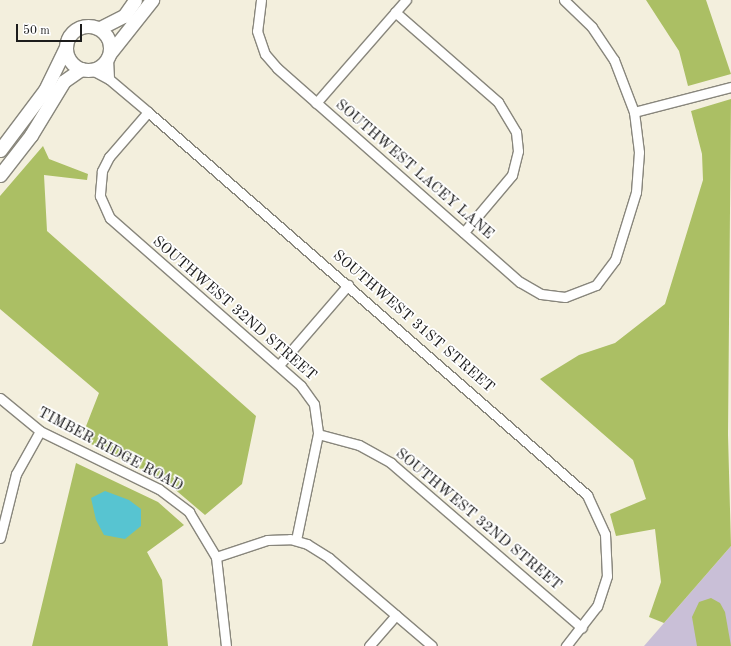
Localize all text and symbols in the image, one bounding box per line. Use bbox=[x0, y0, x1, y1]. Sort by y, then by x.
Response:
scale bar bbox=[18, 16, 84, 42]
text: 50 m bbox=[23, 25, 50, 37]
street label: SOUTHWEST LACEY LANE bbox=[331, 96, 497, 244]
street label: SOUTHWEST 32ND STREET bbox=[148, 233, 320, 385]
street label: SOUTHWEST 31ST STREET bbox=[329, 247, 497, 397]
street label: TIMBER RIDGE ROAD bbox=[34, 404, 186, 496]
street label: SOUTHWEST 32ND STREET bbox=[391, 445, 565, 595]

